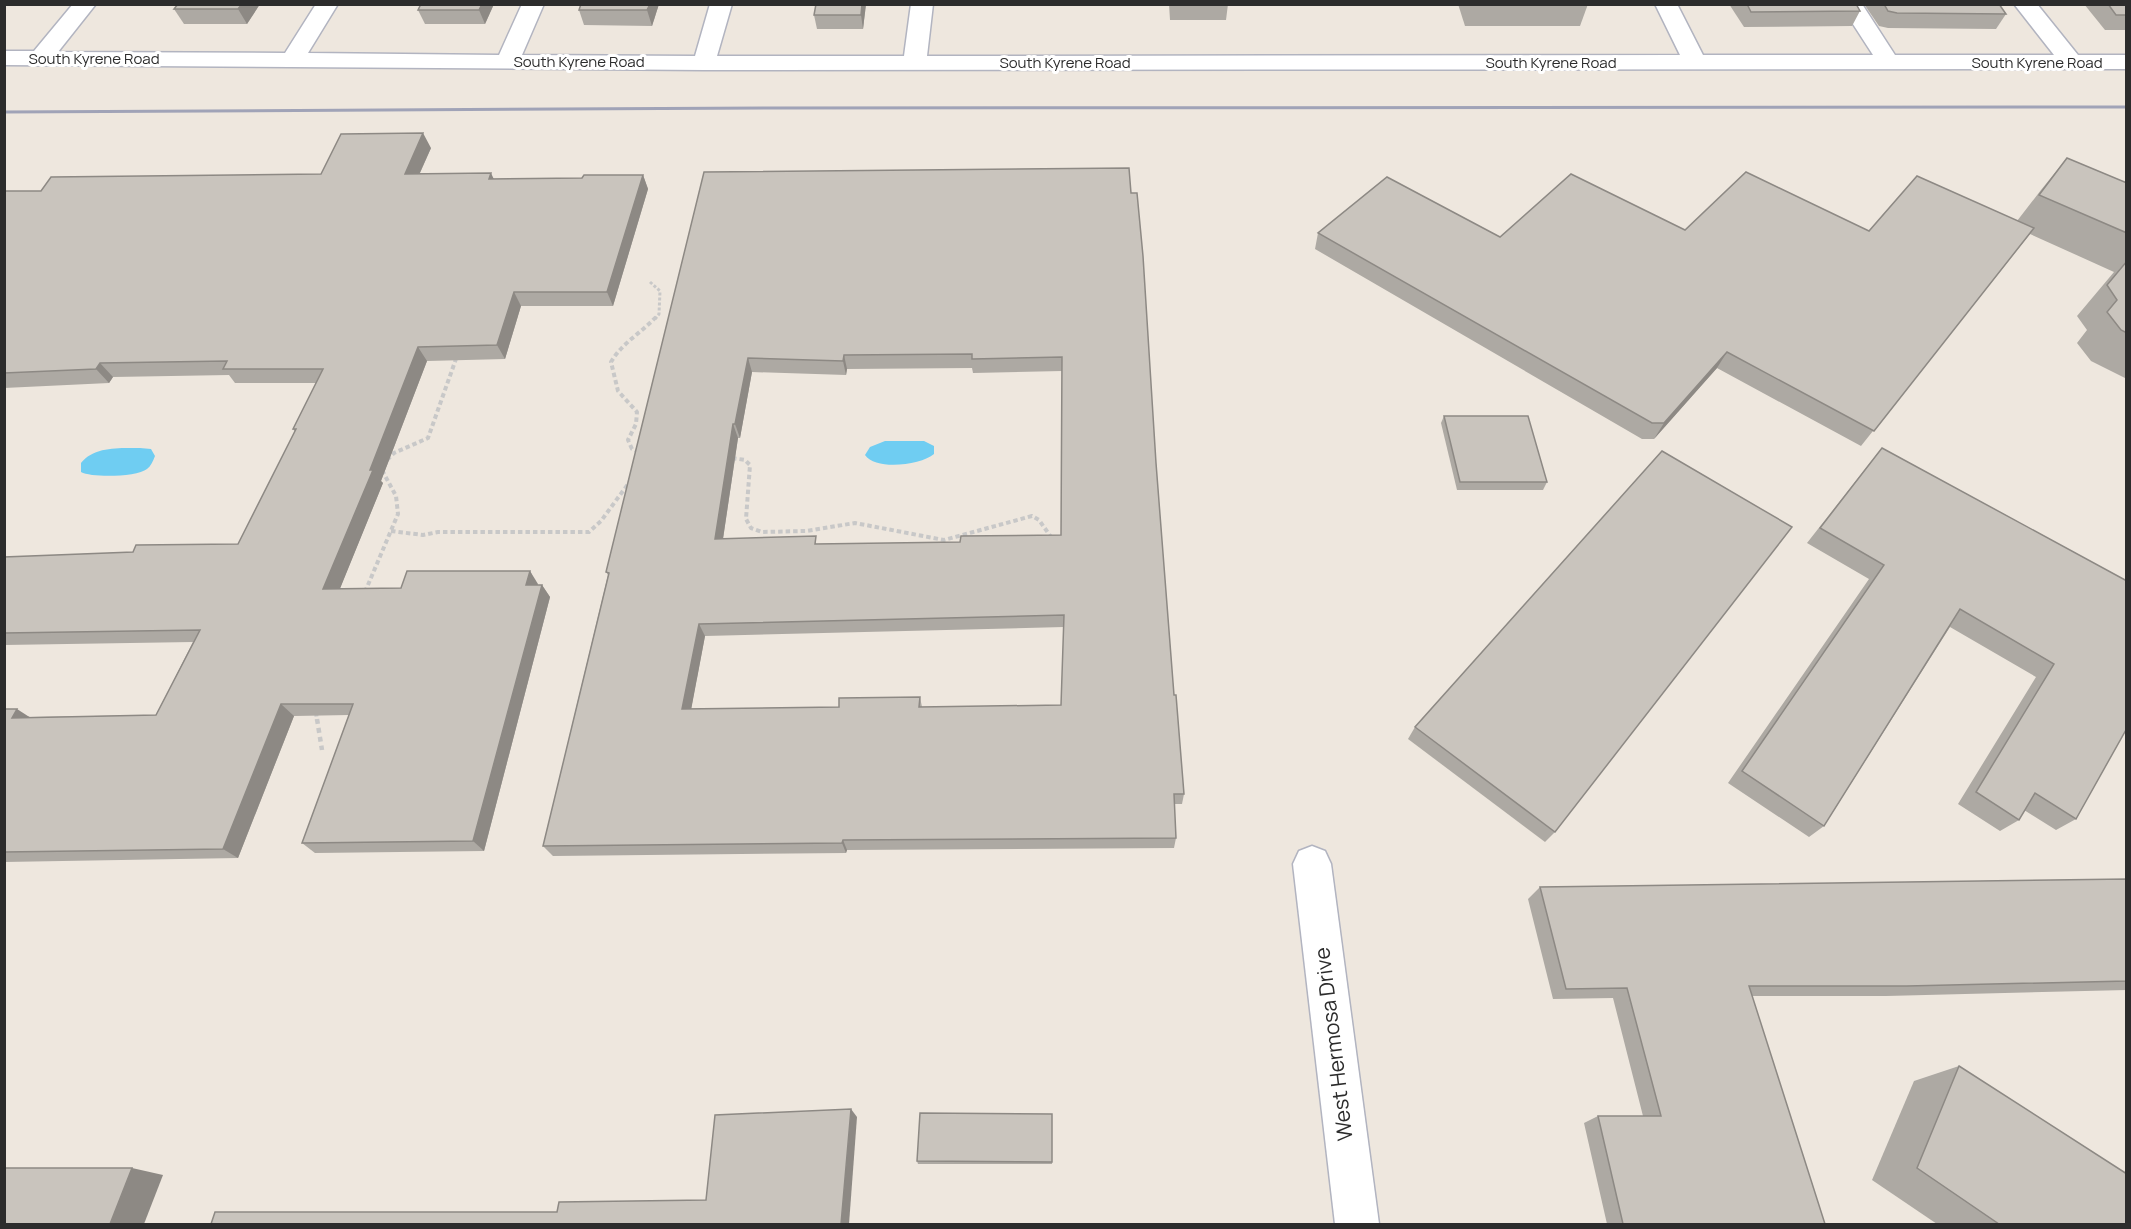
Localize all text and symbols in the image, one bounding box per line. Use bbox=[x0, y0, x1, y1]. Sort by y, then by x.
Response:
street label: South Kyrene Road bbox=[28, 48, 160, 69]
street label: South Kyrene Road bbox=[513, 51, 645, 72]
street label: South Kyrene Road bbox=[999, 52, 1131, 73]
street label: South Kyrene Road bbox=[1485, 52, 1617, 73]
street label: South Kyrene Road bbox=[1971, 52, 2103, 73]
street label: West Hermosa Drive bbox=[1307, 946, 1359, 1142]

